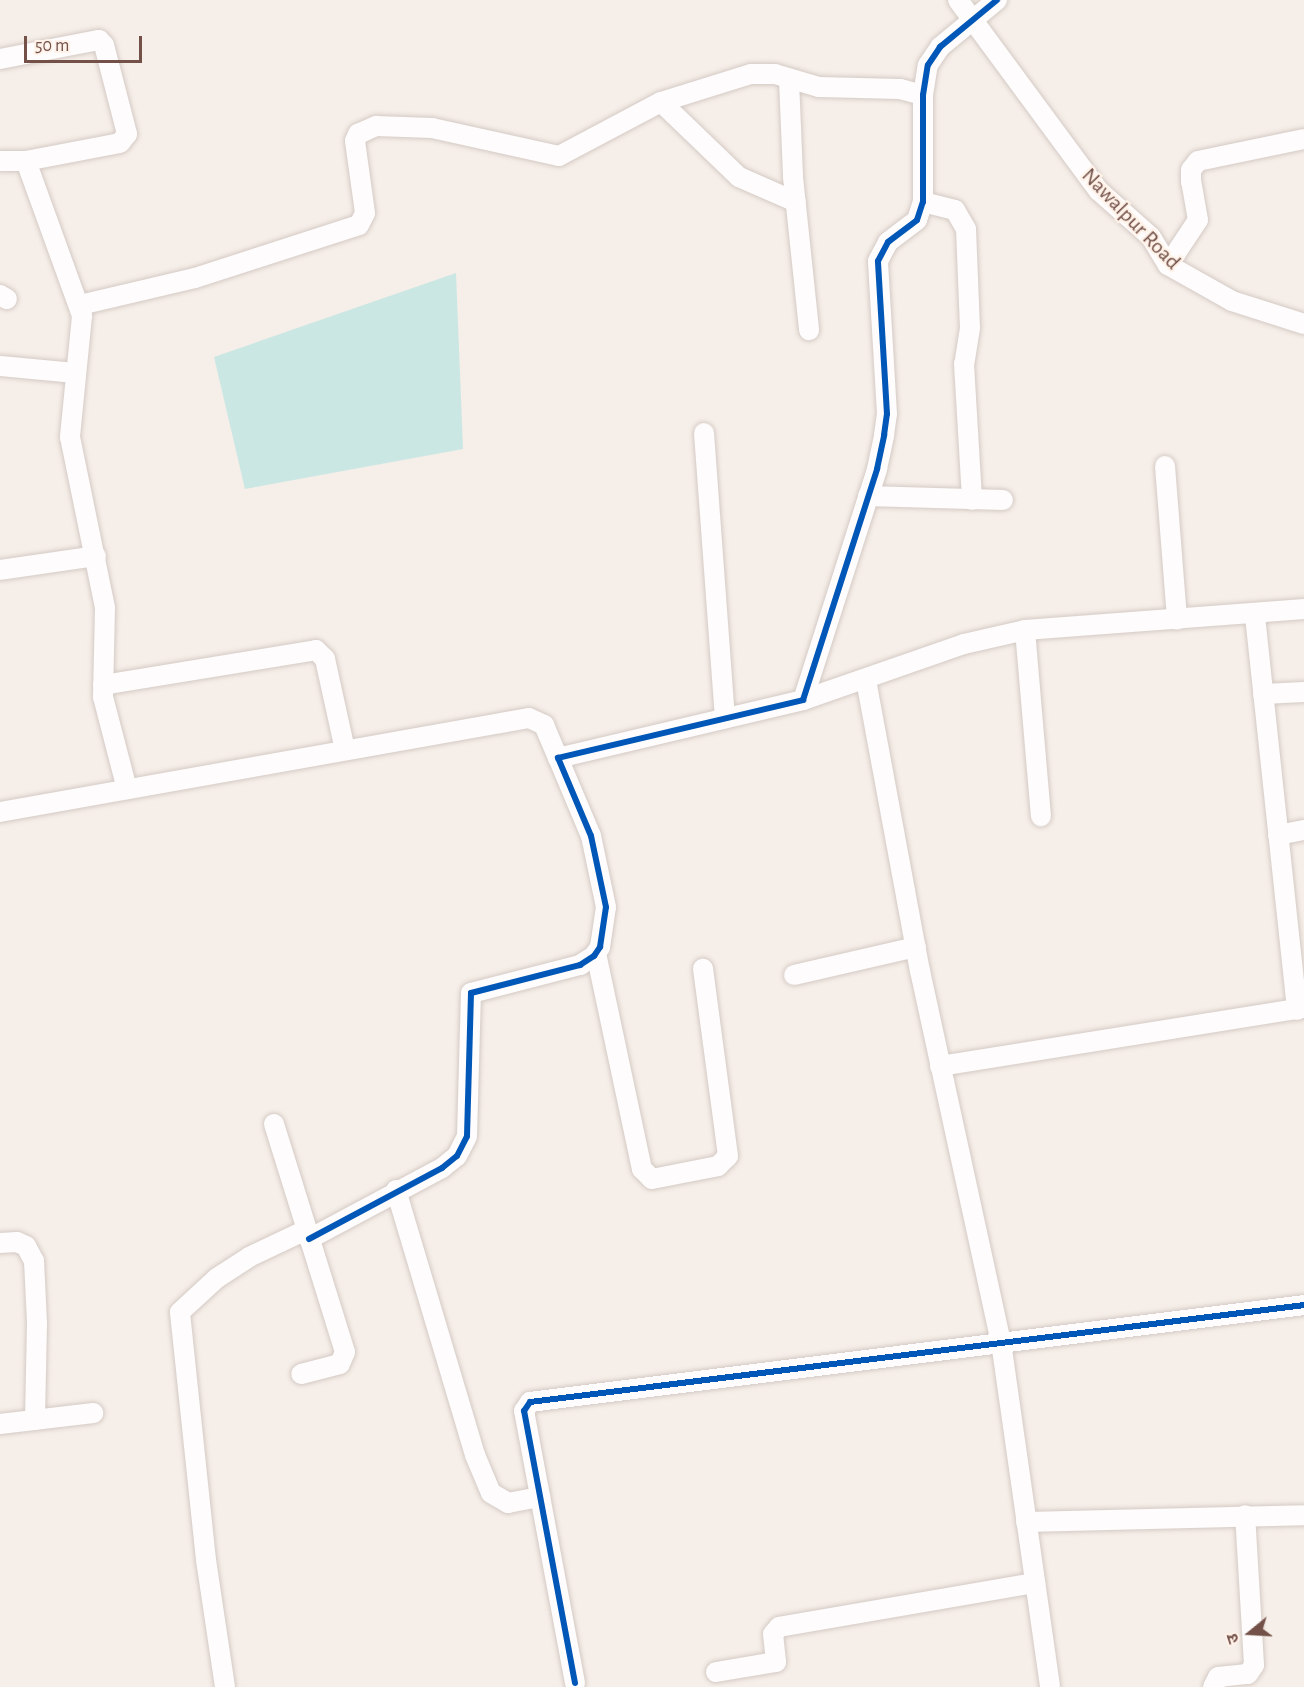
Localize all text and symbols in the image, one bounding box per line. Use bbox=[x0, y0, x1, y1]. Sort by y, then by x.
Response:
scale bar bbox=[27, 24, 146, 62]
text: 50 m bbox=[35, 37, 69, 55]
street label: Nawalpur Road bbox=[1076, 163, 1186, 275]
north arrow bbox=[1220, 1603, 1280, 1663]
text: उ bbox=[1224, 1632, 1242, 1645]

